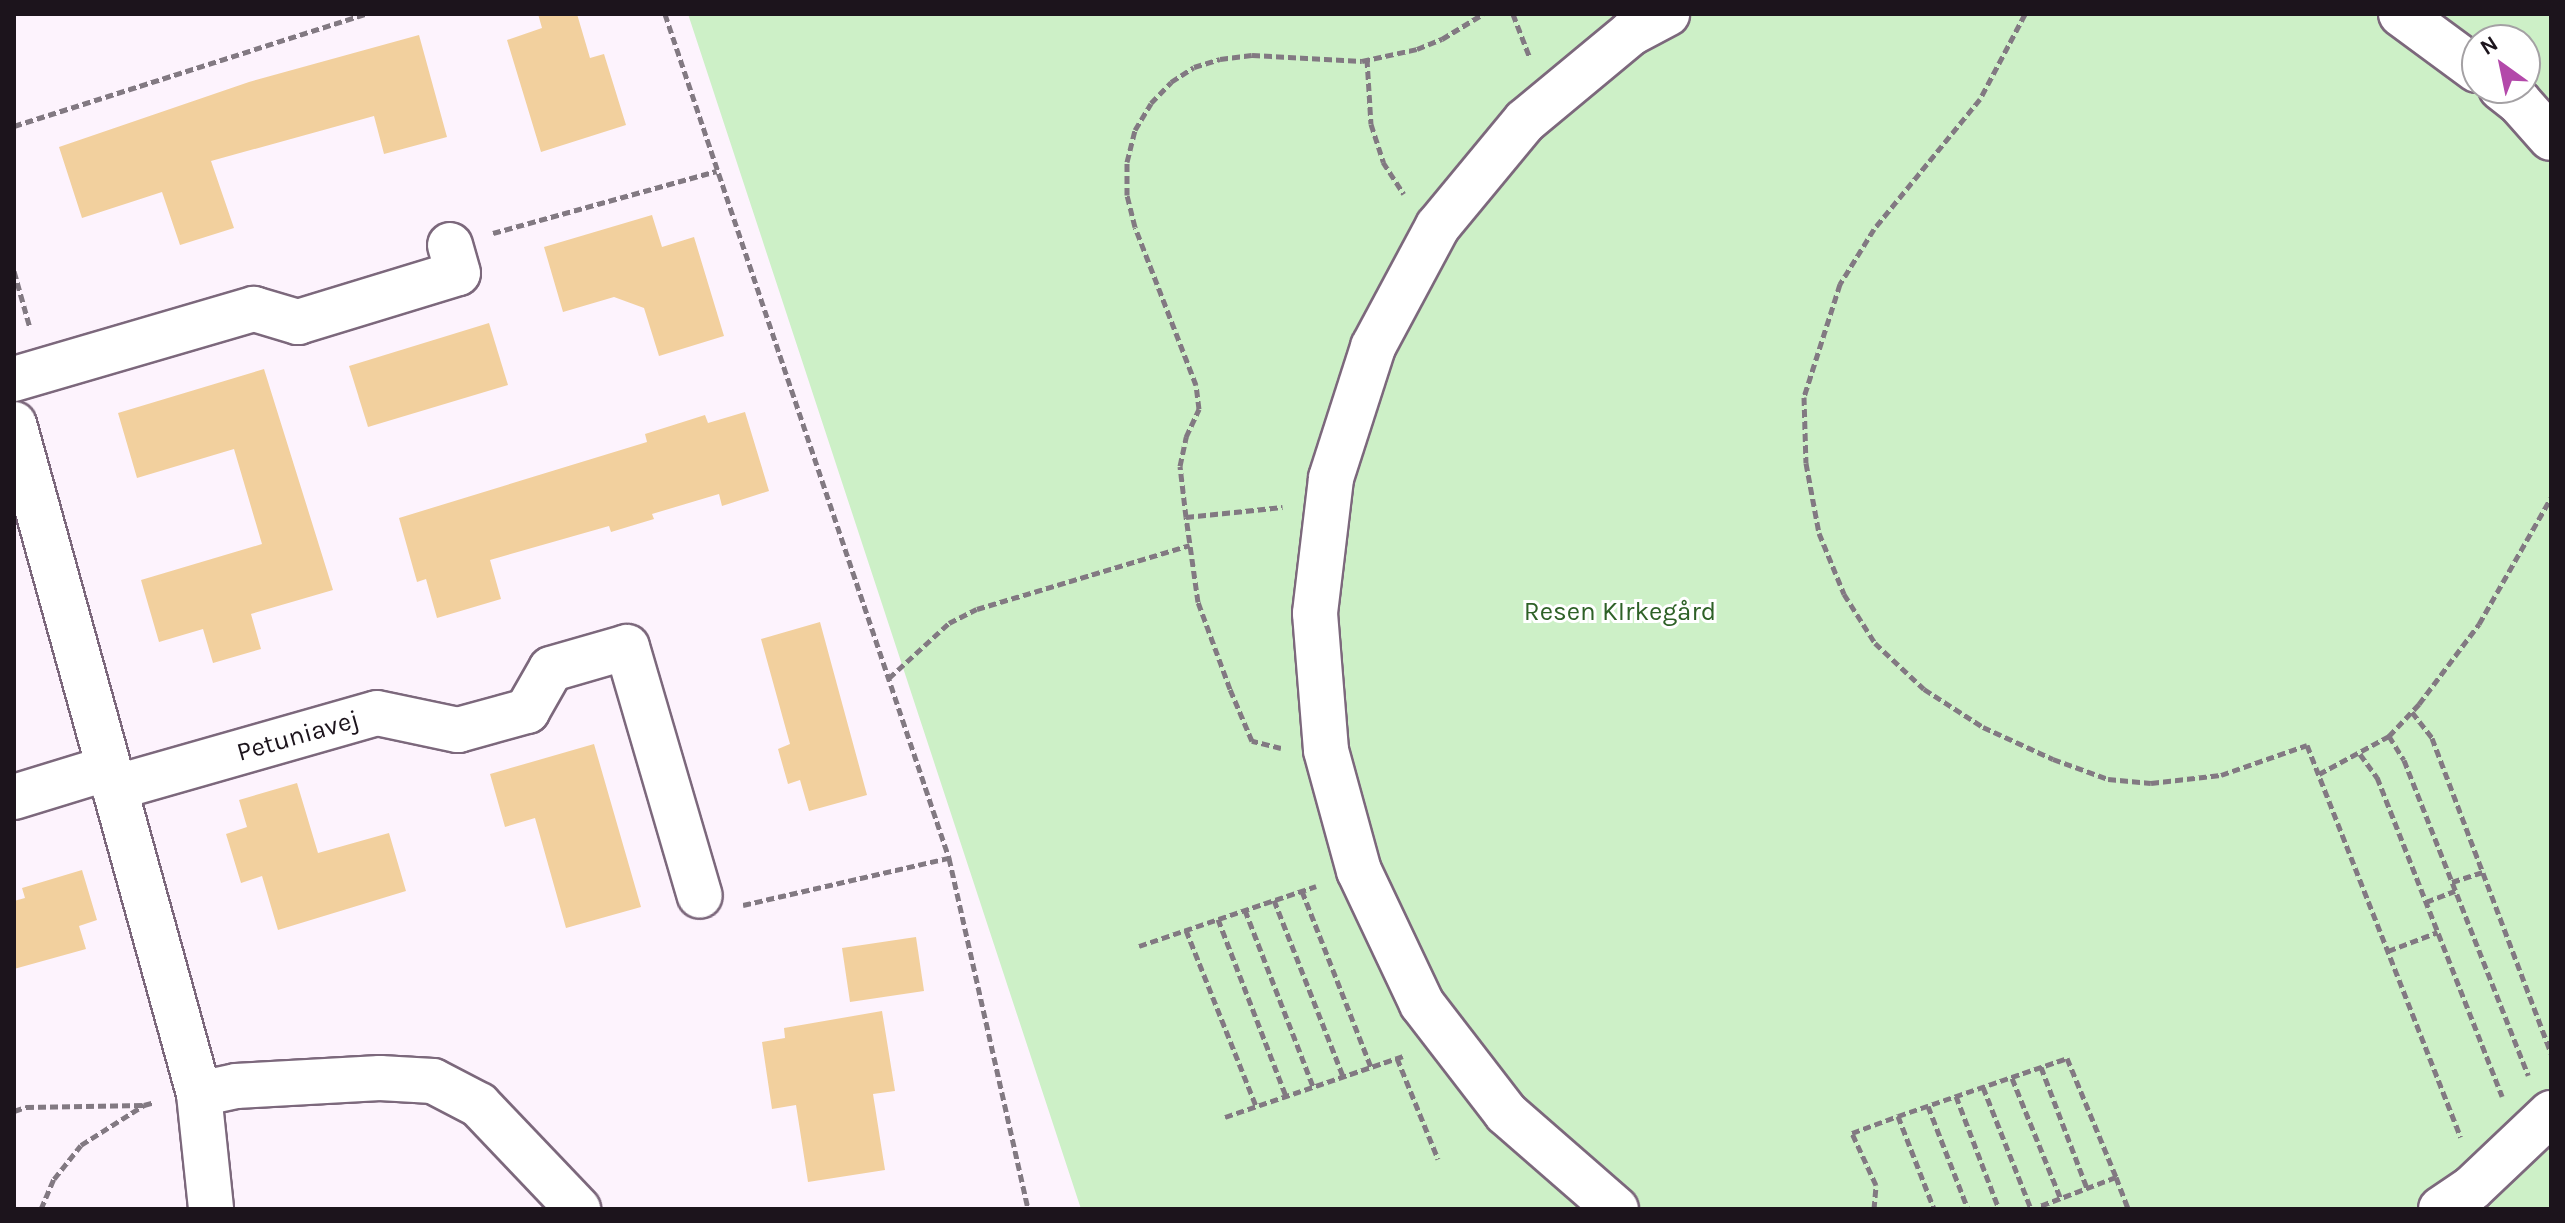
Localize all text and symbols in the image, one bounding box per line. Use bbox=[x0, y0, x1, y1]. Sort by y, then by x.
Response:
north arrow bbox=[2461, 24, 2541, 104]
text: N bbox=[2475, 30, 2503, 61]
park label: Resen KIrkegård bbox=[1524, 596, 1716, 628]
street label: Petuniavej bbox=[233, 704, 363, 768]

